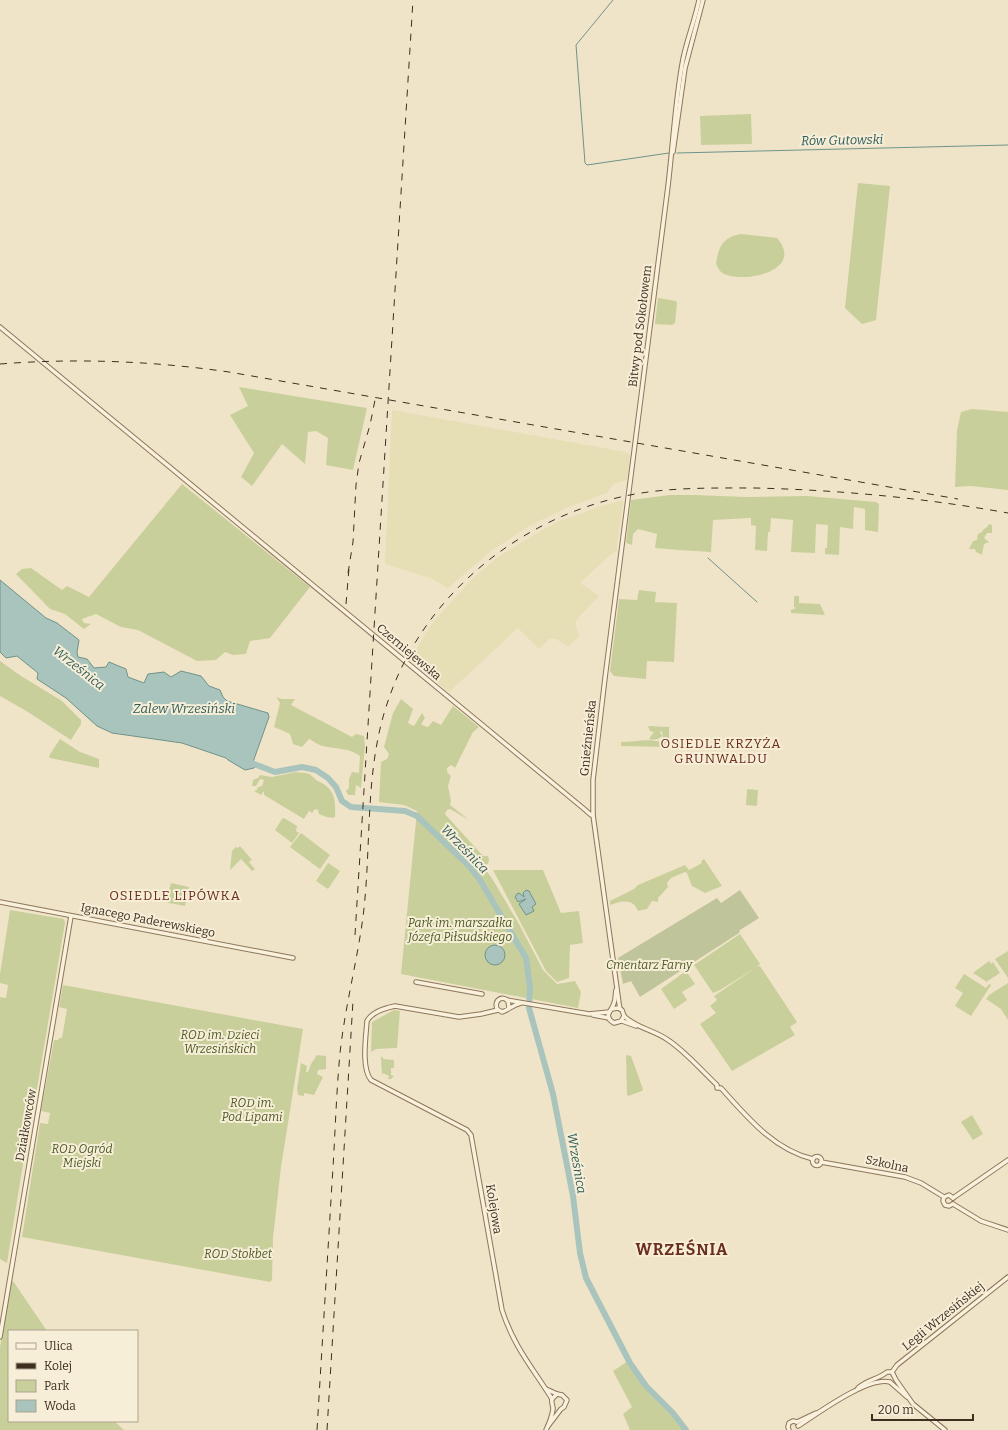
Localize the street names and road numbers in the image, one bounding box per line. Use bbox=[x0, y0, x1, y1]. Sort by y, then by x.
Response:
street label: Bitwy pod Sokołowem bbox=[626, 264, 654, 388]
street label: Czerniejewska bbox=[374, 621, 445, 683]
street label: Gnieźnieńska bbox=[577, 699, 599, 777]
street label: Ignacego Paderewskiego bbox=[80, 900, 217, 940]
street label: Działkowców bbox=[13, 1087, 39, 1162]
street label: Szkolna bbox=[864, 1153, 910, 1175]
street label: Kolejowa bbox=[483, 1183, 505, 1235]
street label: Legii Wrzesińskiej bbox=[899, 1279, 987, 1353]

